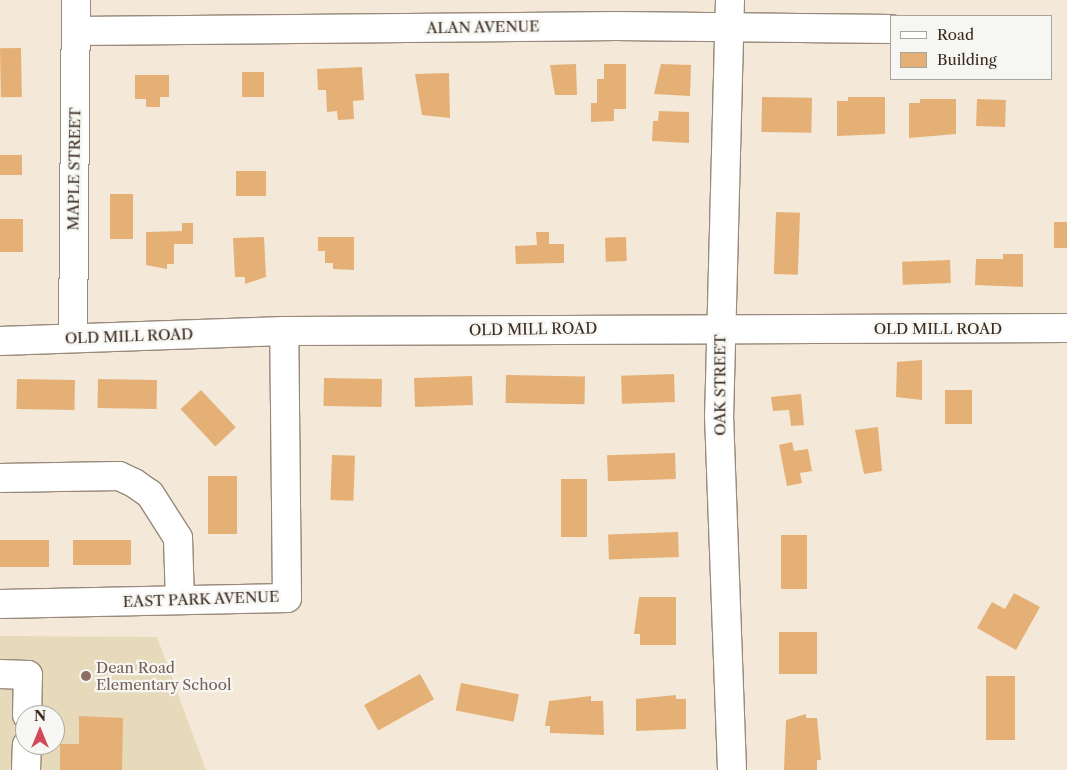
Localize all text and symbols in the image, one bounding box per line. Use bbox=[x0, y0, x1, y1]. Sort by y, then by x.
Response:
legend bbox=[890, 15, 1052, 80]
street label: ALAN AVENUE bbox=[426, 17, 540, 37]
text: Road bbox=[937, 25, 974, 44]
text: Building bbox=[937, 50, 997, 69]
street label: MAPLE STREET bbox=[64, 107, 84, 231]
street label: OLD MILL ROAD bbox=[468, 319, 598, 339]
street label: OLD MILL ROAD bbox=[874, 320, 1002, 338]
street label: OLD MILL ROAD bbox=[64, 325, 194, 347]
street label: OAK STREET bbox=[711, 334, 729, 436]
street label: EAST PARK AVENUE bbox=[122, 587, 280, 611]
place label: Dean Road Elementary School bbox=[96, 658, 232, 693]
marker: Dean Road Elementary School bbox=[80, 670, 92, 682]
north arrow bbox=[15, 705, 65, 755]
text: N bbox=[34, 707, 46, 725]

